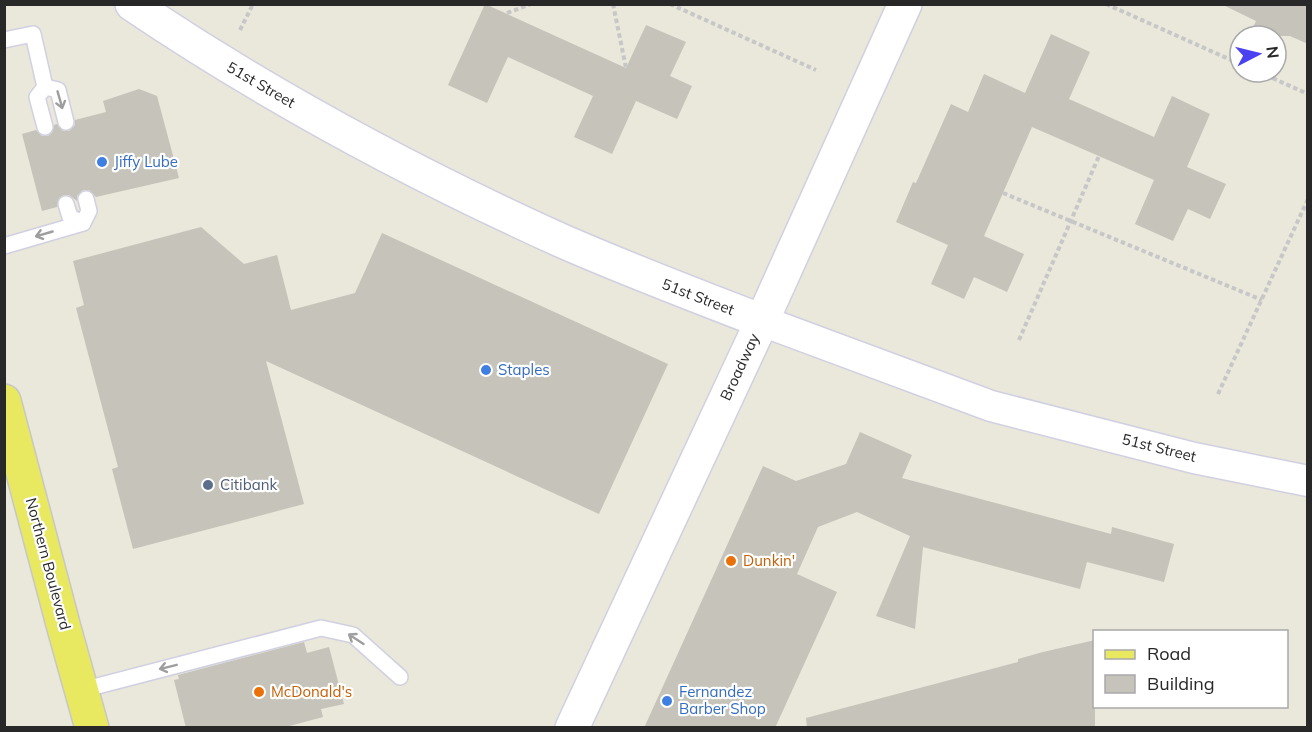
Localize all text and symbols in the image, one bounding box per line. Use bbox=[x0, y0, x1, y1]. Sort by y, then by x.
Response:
north arrow bbox=[1228, 24, 1288, 84]
text: N bbox=[1262, 45, 1284, 59]
street label: 51st Street bbox=[224, 57, 299, 112]
one-way arrow bbox=[55, 90, 66, 109]
place label: Jiffy Lube bbox=[114, 152, 178, 171]
marker: Jiffy Lube bbox=[95, 155, 109, 169]
one-way arrow bbox=[35, 229, 54, 240]
street label: 51st Street bbox=[659, 274, 737, 319]
street label: Broadway bbox=[716, 330, 763, 403]
place label: Staples bbox=[498, 360, 550, 379]
marker: Staples bbox=[479, 363, 493, 377]
street label: 51st Street bbox=[1120, 429, 1198, 466]
place label: Citibank bbox=[220, 475, 277, 494]
marker: Citibank bbox=[201, 478, 215, 492]
street label: Northern Boulevard bbox=[22, 496, 75, 632]
place label: Dunkin' bbox=[743, 551, 795, 570]
marker: Dunkin' bbox=[724, 554, 738, 568]
legend bbox=[1093, 630, 1288, 708]
one-way arrow bbox=[347, 633, 364, 646]
text: Road bbox=[1147, 642, 1191, 665]
one-way arrow bbox=[159, 661, 178, 673]
text: Building bbox=[1147, 672, 1215, 695]
place label: McDonald's bbox=[271, 682, 352, 701]
place label: Fernandez Barber Shop bbox=[679, 682, 766, 718]
marker: McDonald's bbox=[252, 685, 266, 699]
marker: Fernandez Barber Shop bbox=[660, 694, 674, 708]

